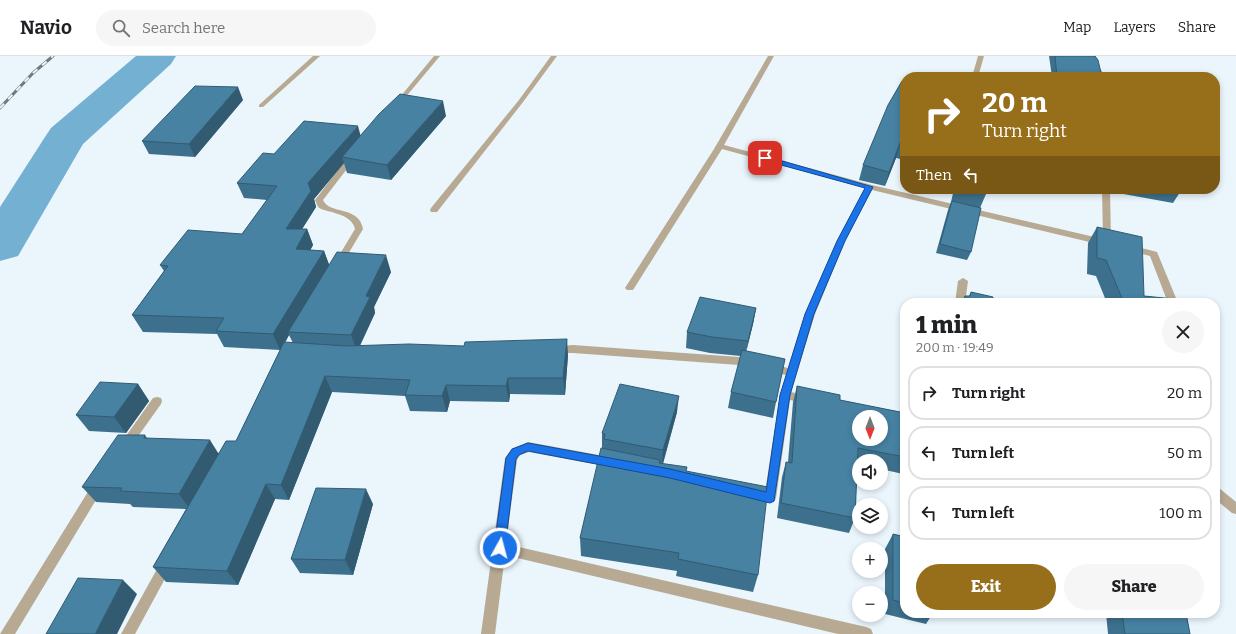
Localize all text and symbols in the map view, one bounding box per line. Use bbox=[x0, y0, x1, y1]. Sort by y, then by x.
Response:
search box bbox=[96, 10, 376, 46]
text: Navio bbox=[20, 16, 72, 39]
icon: search bbox=[110, 17, 132, 39]
text: Search here bbox=[142, 19, 225, 37]
text: Map bbox=[1063, 19, 1091, 36]
text: Layers bbox=[1113, 19, 1156, 36]
text: Share bbox=[1178, 19, 1216, 36]
text: 20 m bbox=[982, 86, 1047, 119]
icon: right bbox=[916, 88, 968, 140]
text: Turn right bbox=[982, 120, 1067, 142]
pin bbox=[748, 141, 782, 175]
icon: arrive bbox=[754, 147, 776, 169]
icon: left bbox=[960, 164, 982, 186]
text: Then bbox=[916, 166, 952, 184]
text: 1 min bbox=[916, 311, 977, 339]
button: close bbox=[1162, 311, 1204, 353]
text: 200 m · 19:49 bbox=[916, 340, 994, 355]
icon: right bbox=[918, 382, 940, 404]
text: Turn right bbox=[952, 384, 1025, 402]
text: 20 m bbox=[1167, 384, 1202, 402]
north arrow bbox=[852, 410, 888, 446]
map controls bbox=[852, 410, 888, 622]
icon: left bbox=[918, 442, 940, 464]
text: Turn left bbox=[952, 444, 1014, 462]
text: 50 m bbox=[1167, 444, 1202, 462]
button: sound bbox=[852, 454, 888, 490]
button: layers bbox=[852, 498, 888, 534]
icon: left bbox=[918, 502, 940, 524]
text: Turn left bbox=[952, 504, 1014, 522]
text: 100 m bbox=[1159, 504, 1202, 522]
position arrow bbox=[479, 527, 521, 569]
button: + bbox=[852, 542, 888, 578]
button: Exit bbox=[916, 564, 1056, 610]
button: Share bbox=[1064, 564, 1204, 610]
button: − bbox=[852, 586, 888, 622]

